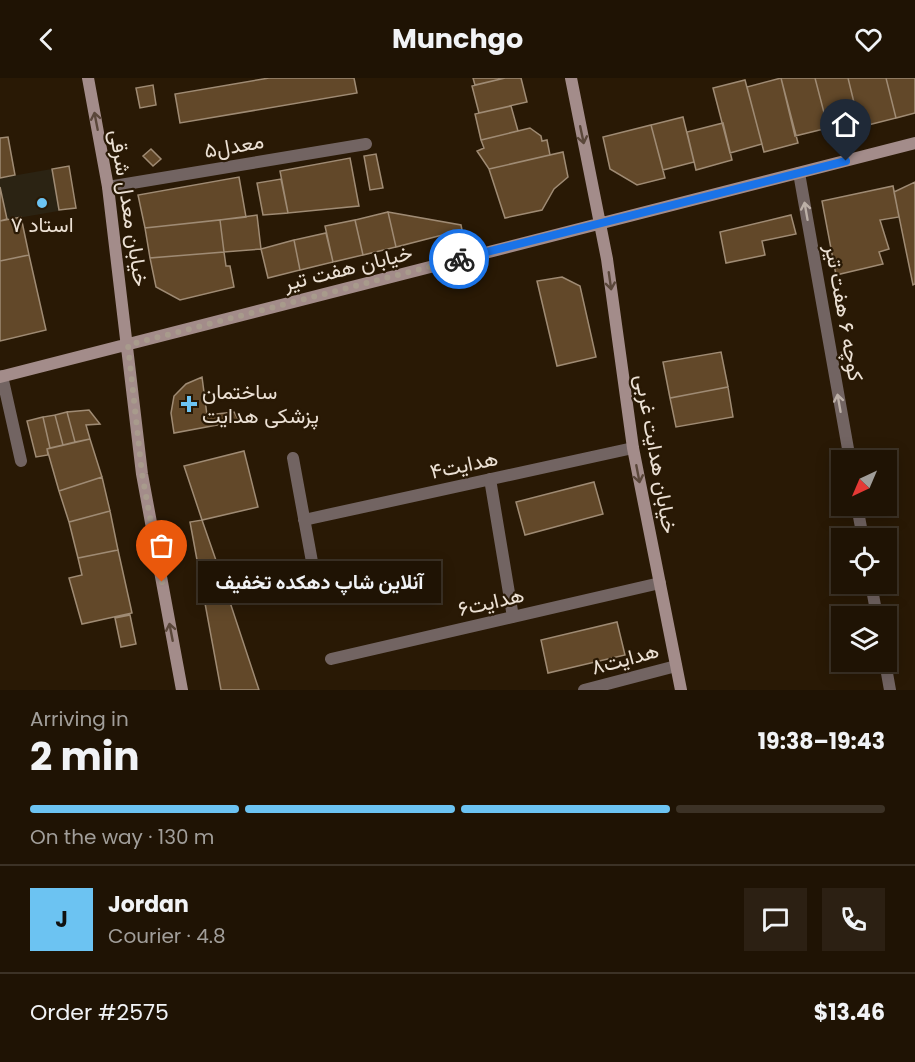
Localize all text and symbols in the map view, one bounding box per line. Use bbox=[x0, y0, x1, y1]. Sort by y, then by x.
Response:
text: Munchgo bbox=[392, 20, 523, 57]
icon: back bbox=[30, 23, 63, 56]
icon: heart bbox=[852, 23, 885, 56]
pin bbox=[820, 99, 871, 161]
icon: home bbox=[829, 108, 862, 141]
one-way arrow bbox=[90, 112, 101, 131]
one-way arrow bbox=[577, 125, 588, 145]
street label: معدل۵ bbox=[202, 126, 266, 165]
street label: خیابان معدل شرقی bbox=[103, 127, 156, 289]
marker: ۷ استاد bbox=[35, 196, 49, 210]
one-way arrow bbox=[800, 201, 811, 221]
place label: ۷ استاد bbox=[11, 210, 74, 239]
courier bbox=[429, 229, 489, 289]
street label: خیابان هفت تیر bbox=[279, 238, 415, 298]
street label: کوچه ۶ هفت تیر bbox=[818, 241, 871, 383]
icon: bike bbox=[443, 243, 476, 276]
one-way arrow bbox=[604, 271, 615, 291]
street label: خیابان هدایت غربی bbox=[628, 372, 685, 536]
place label: ساختمان پزشکی هدایت bbox=[202, 377, 319, 430]
one-way arrow bbox=[834, 394, 845, 413]
marker: ساختمان پزشکی هدایت bbox=[180, 395, 198, 413]
street label: هدایت۴ bbox=[427, 443, 501, 486]
north arrow bbox=[831, 450, 897, 516]
map controls bbox=[831, 450, 897, 672]
one-way arrow bbox=[633, 464, 644, 483]
pin bbox=[136, 520, 187, 582]
button: locate bbox=[831, 528, 897, 594]
icon: bag bbox=[145, 529, 178, 562]
callout: آنلاین شاپ دهکده تخفیف bbox=[198, 561, 441, 603]
text: آنلاین شاپ دهکده تخفیف bbox=[216, 568, 423, 596]
street label: هدایت۶ bbox=[455, 580, 527, 623]
button: layers bbox=[831, 606, 897, 672]
one-way arrow bbox=[165, 623, 176, 643]
street label: هدایت۸ bbox=[588, 636, 662, 681]
text: Arriving in bbox=[30, 705, 129, 733]
text: 19:38–19:43 bbox=[758, 726, 885, 757]
text: 2 min bbox=[30, 729, 140, 784]
text: On the way · 130 m bbox=[30, 823, 214, 851]
button: chat bbox=[744, 888, 807, 951]
button: phone bbox=[822, 888, 885, 951]
text: Jordan bbox=[108, 889, 189, 920]
text: J bbox=[55, 904, 68, 935]
text: Courier · 4.8 bbox=[108, 922, 226, 950]
text: Order #2575 bbox=[30, 997, 169, 1028]
text: $13.46 bbox=[814, 997, 885, 1028]

